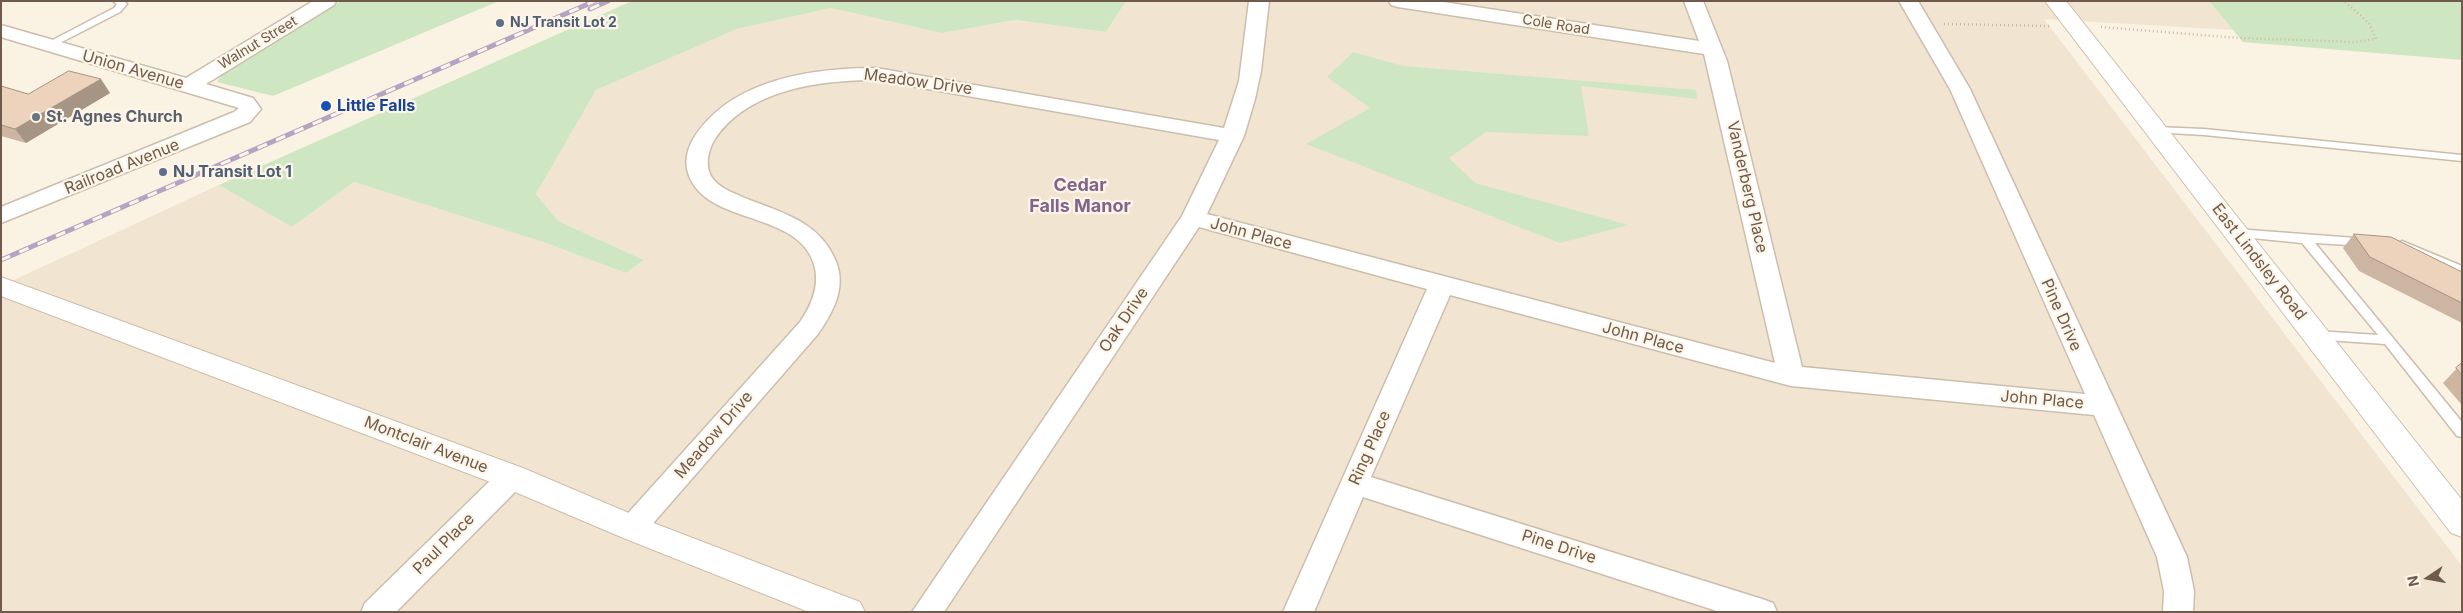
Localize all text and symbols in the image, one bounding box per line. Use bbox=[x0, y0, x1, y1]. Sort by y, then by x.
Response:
street label: Cole Road bbox=[1521, 11, 1591, 39]
street label: Walnut Street bbox=[216, 13, 300, 73]
place label: NJ Transit Lot 2 bbox=[510, 15, 617, 31]
marker: NJ Transit Lot 2 bbox=[494, 17, 506, 29]
street label: Union Avenue bbox=[80, 46, 186, 94]
street label: Meadow Drive bbox=[863, 65, 973, 99]
place label: Little Falls bbox=[337, 96, 415, 116]
marker: Little Falls bbox=[319, 99, 333, 113]
place label: St. Agnes Church bbox=[46, 107, 183, 127]
marker: St. Agnes Church bbox=[30, 111, 42, 123]
street label: Vanderberg Place bbox=[1722, 119, 1772, 255]
street label: Railroad Avenue bbox=[62, 135, 182, 199]
place label: NJ Transit Lot 1 bbox=[173, 162, 292, 182]
marker: NJ Transit Lot 1 bbox=[157, 166, 169, 178]
district label: Cedar Falls Manor bbox=[1029, 175, 1131, 218]
street label: East Lindsley Road bbox=[2208, 200, 2310, 324]
street label: John Place bbox=[1208, 214, 1294, 254]
street label: Pine Drive bbox=[2037, 276, 2085, 354]
street label: Oak Drive bbox=[1095, 284, 1153, 356]
street label: John Place bbox=[1600, 318, 1686, 358]
street label: Meadow Drive bbox=[671, 387, 757, 483]
street label: John Place bbox=[1999, 387, 2085, 413]
street label: Ring Place bbox=[1345, 408, 1395, 488]
street label: Montclair Avenue bbox=[361, 413, 491, 477]
street label: Paul Place bbox=[409, 509, 479, 579]
street label: Pine Drive bbox=[1519, 526, 1599, 568]
north arrow bbox=[2403, 553, 2453, 603]
text: N bbox=[2403, 574, 2422, 588]

